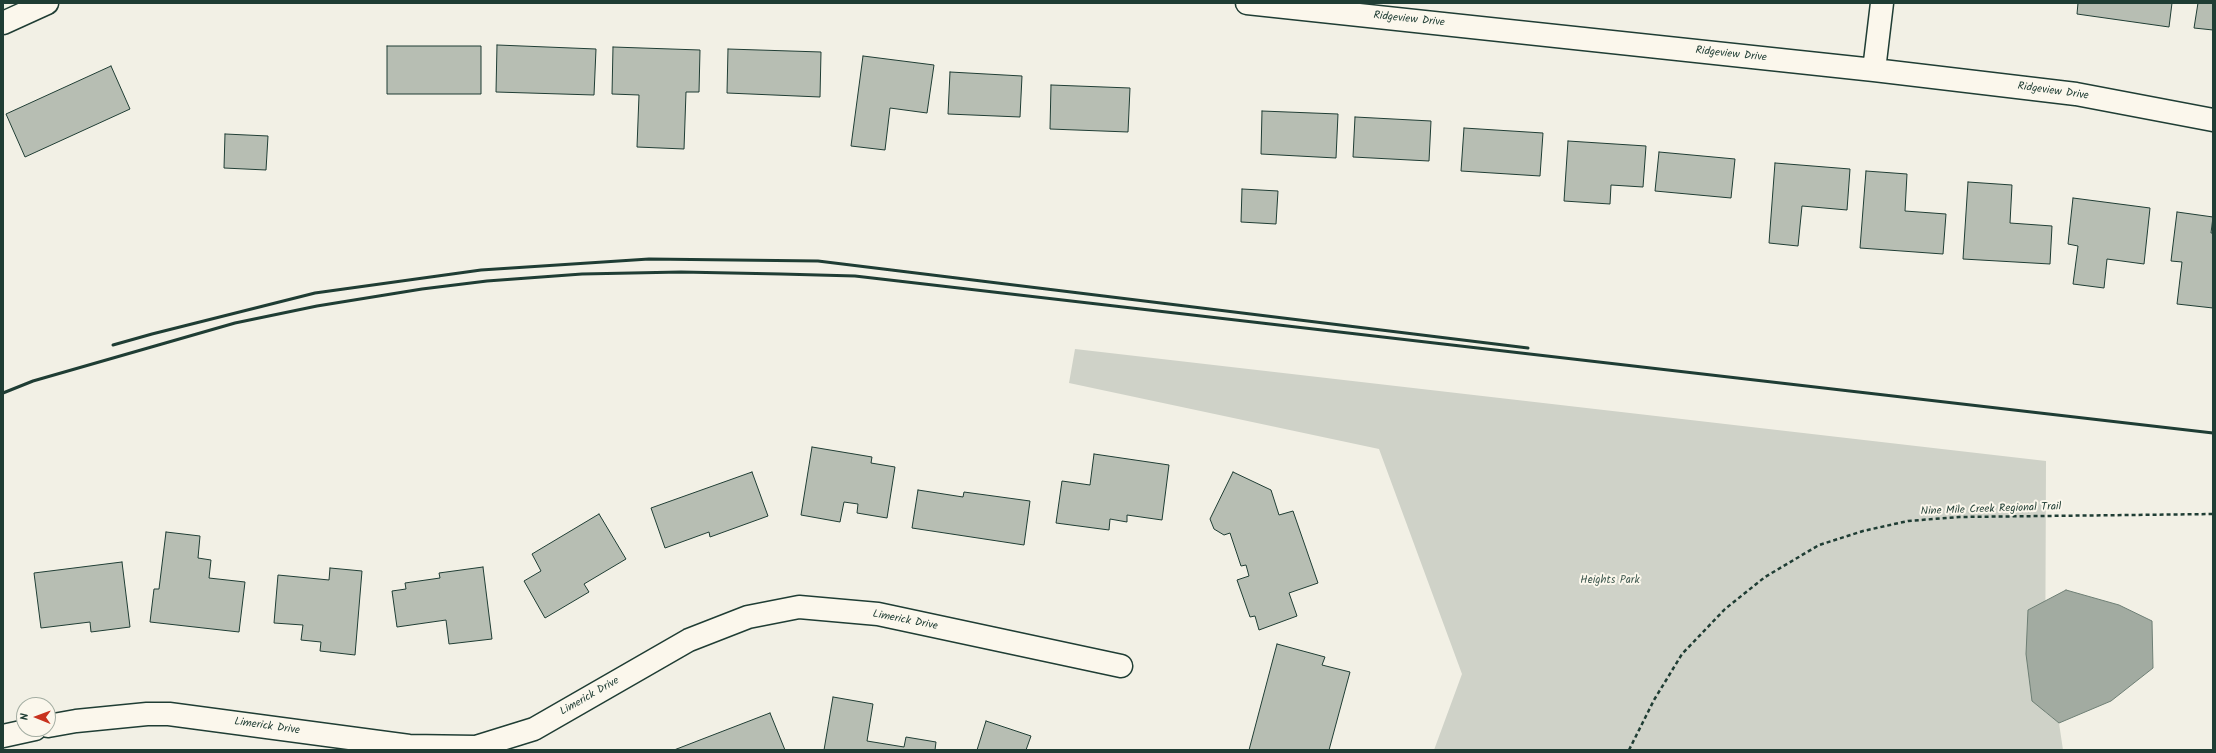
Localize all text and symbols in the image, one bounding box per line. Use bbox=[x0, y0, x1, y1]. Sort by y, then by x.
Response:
street label: Ridgeview Drive bbox=[1373, 10, 1445, 30]
street label: Ridgeview Drive bbox=[1695, 45, 1767, 65]
street label: Ridgeview Drive bbox=[2017, 80, 2089, 104]
street label: Nine Mile Creek Regional Trail bbox=[1920, 501, 2062, 519]
park label: Heights Park bbox=[1580, 574, 1640, 588]
street label: Limerick Drive bbox=[871, 608, 939, 634]
street label: Limerick Drive bbox=[558, 675, 622, 719]
north arrow bbox=[16, 697, 56, 737]
text: N bbox=[16, 713, 34, 720]
street label: Limerick Drive bbox=[233, 716, 301, 738]

